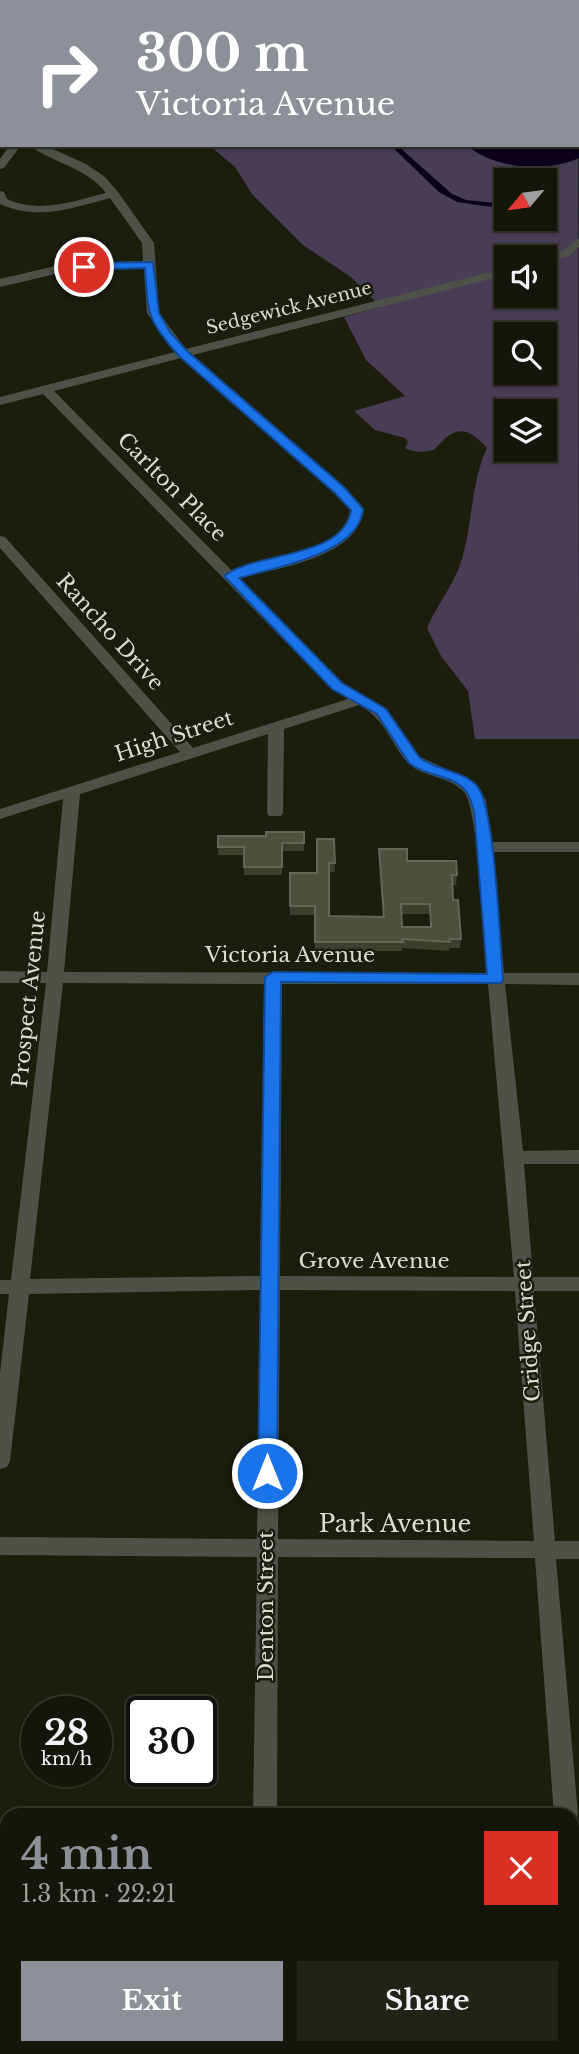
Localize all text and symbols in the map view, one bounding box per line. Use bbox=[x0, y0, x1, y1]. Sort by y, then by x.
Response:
text: 300 m bbox=[136, 23, 308, 84]
icon: right bbox=[21, 28, 112, 119]
text: Victoria Avenue bbox=[136, 84, 395, 124]
north arrow bbox=[494, 168, 556, 231]
map controls bbox=[494, 168, 557, 462]
pin bbox=[54, 237, 114, 297]
button: sound bbox=[494, 245, 557, 308]
icon: arrive bbox=[65, 248, 103, 286]
street label: Sedgewick Avenue bbox=[204, 277, 374, 339]
button: search bbox=[494, 322, 557, 385]
button: layers bbox=[494, 399, 557, 462]
street label: Carlton Place bbox=[112, 427, 232, 547]
street label: Rancho Drive bbox=[51, 568, 169, 696]
street label: High Street bbox=[112, 705, 236, 767]
street label: Prospect Avenue bbox=[7, 909, 51, 1089]
street label: Victoria Avenue bbox=[204, 942, 375, 968]
street label: Grove Avenue bbox=[299, 1248, 449, 1274]
street label: Cridge Street bbox=[510, 1259, 546, 1403]
position arrow bbox=[230, 1436, 304, 1510]
street label: Park Avenue bbox=[319, 1509, 471, 1538]
street label: Denton Street bbox=[253, 1531, 279, 1681]
speed limit sign: 30 bbox=[126, 1696, 217, 1787]
text: 28 bbox=[44, 1711, 89, 1754]
text: km/h bbox=[41, 1748, 92, 1770]
text: 4 min bbox=[21, 1828, 152, 1880]
button: close bbox=[484, 1831, 558, 1905]
text: 1.3 km · 22:21 bbox=[21, 1880, 176, 1908]
button: Exit bbox=[21, 1961, 283, 2041]
button: Share bbox=[297, 1961, 558, 2041]

